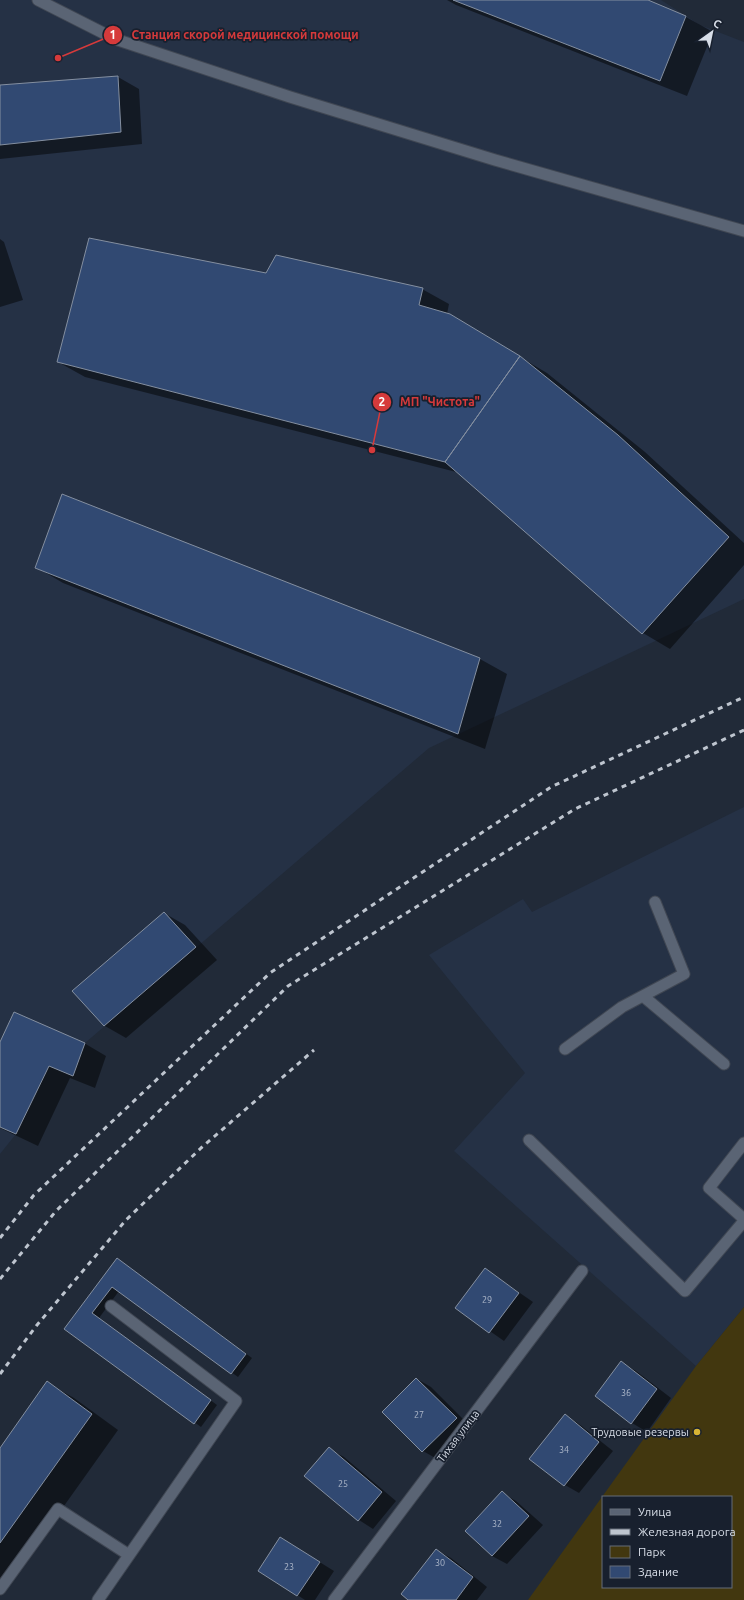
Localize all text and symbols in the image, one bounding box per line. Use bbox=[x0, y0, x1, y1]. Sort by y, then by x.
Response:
north arrow bbox=[692, 12, 732, 52]
text: С bbox=[711, 17, 724, 31]
callout: Станция скорой медицинской помощи bbox=[103, 23, 366, 47]
text: 1 bbox=[110, 28, 116, 41]
text: Станция скорой медицинской помощи bbox=[131, 28, 359, 41]
callout: МП "Чистота" bbox=[372, 390, 488, 414]
text: 2 bbox=[379, 395, 386, 408]
text: МП "Чистота" bbox=[400, 395, 480, 408]
house number: 29 bbox=[482, 1295, 492, 1305]
house number: 36 bbox=[621, 1388, 631, 1398]
street label: Тихая улица bbox=[435, 1408, 481, 1464]
house number: 27 bbox=[414, 1410, 424, 1420]
place label: Трудовые резервы bbox=[591, 1426, 689, 1438]
marker: Трудовые резервы bbox=[692, 1427, 702, 1437]
house number: 34 bbox=[559, 1445, 569, 1455]
house number: 25 bbox=[338, 1479, 348, 1489]
legend bbox=[602, 1496, 732, 1588]
text: Улица bbox=[638, 1505, 671, 1518]
house number: 32 bbox=[492, 1519, 502, 1529]
text: Железная дорога bbox=[638, 1525, 736, 1538]
text: Парк bbox=[638, 1545, 666, 1558]
house number: 30 bbox=[435, 1558, 445, 1568]
house number: 23 bbox=[284, 1562, 294, 1572]
text: Здание bbox=[638, 1565, 679, 1578]

